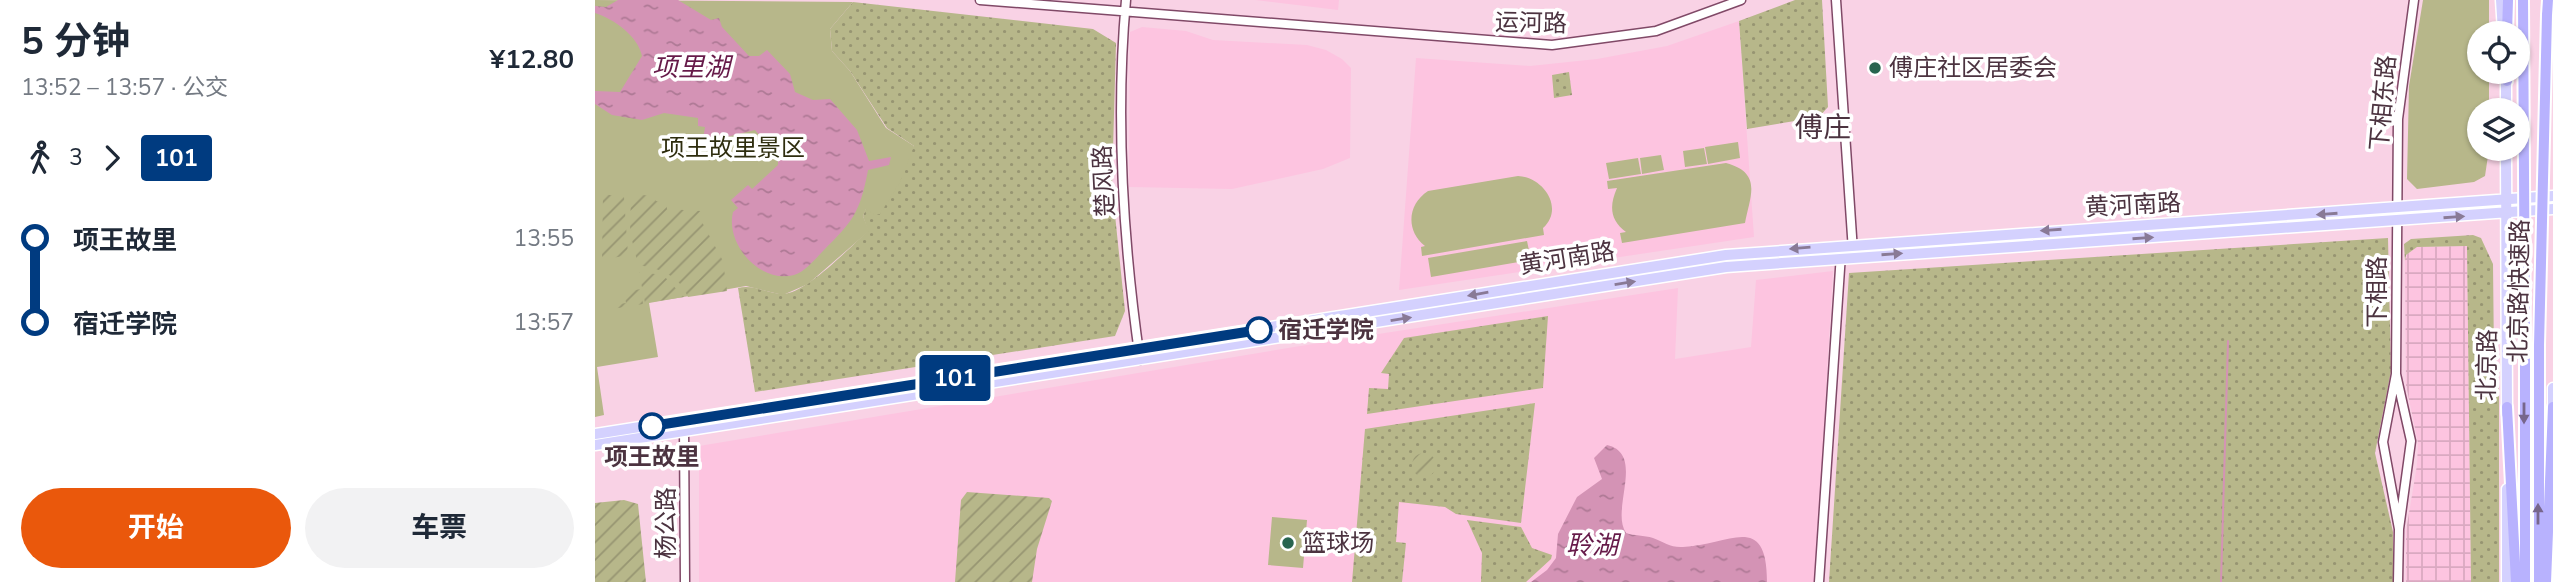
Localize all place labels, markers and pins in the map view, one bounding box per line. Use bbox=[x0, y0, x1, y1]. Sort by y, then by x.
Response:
place label: 傅庄社区居委会 bbox=[1889, 52, 2057, 84]
marker: 傅庄社区居委会 bbox=[1867, 60, 1883, 76]
place label: 宿迁学院 bbox=[1278, 314, 1374, 346]
marker: 宿迁学院 bbox=[1246, 317, 1272, 343]
marker: 项王故里 bbox=[639, 413, 665, 439]
place label: 项王故里 bbox=[604, 441, 700, 473]
place label: 篮球场 bbox=[1302, 527, 1374, 559]
marker: 篮球场 bbox=[1280, 535, 1296, 551]

